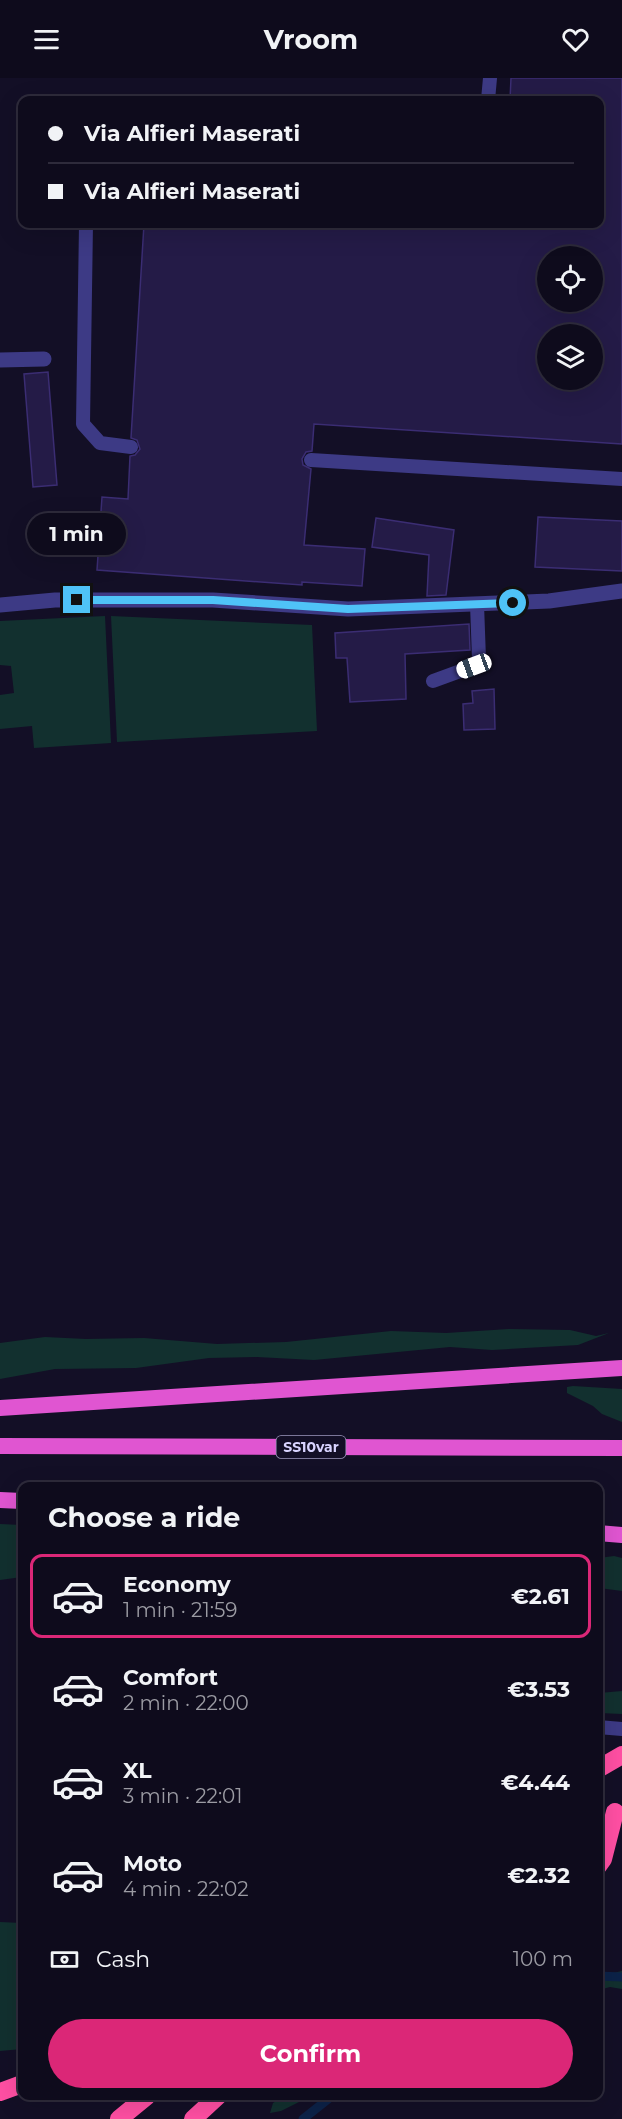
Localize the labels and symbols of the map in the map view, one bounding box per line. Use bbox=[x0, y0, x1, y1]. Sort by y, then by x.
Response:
callout: 1 min bbox=[28, 513, 127, 555]
route end bbox=[63, 586, 90, 613]
route start bbox=[499, 589, 526, 616]
car bbox=[454, 651, 494, 681]
road number: SS10var bbox=[276, 1436, 346, 1458]

